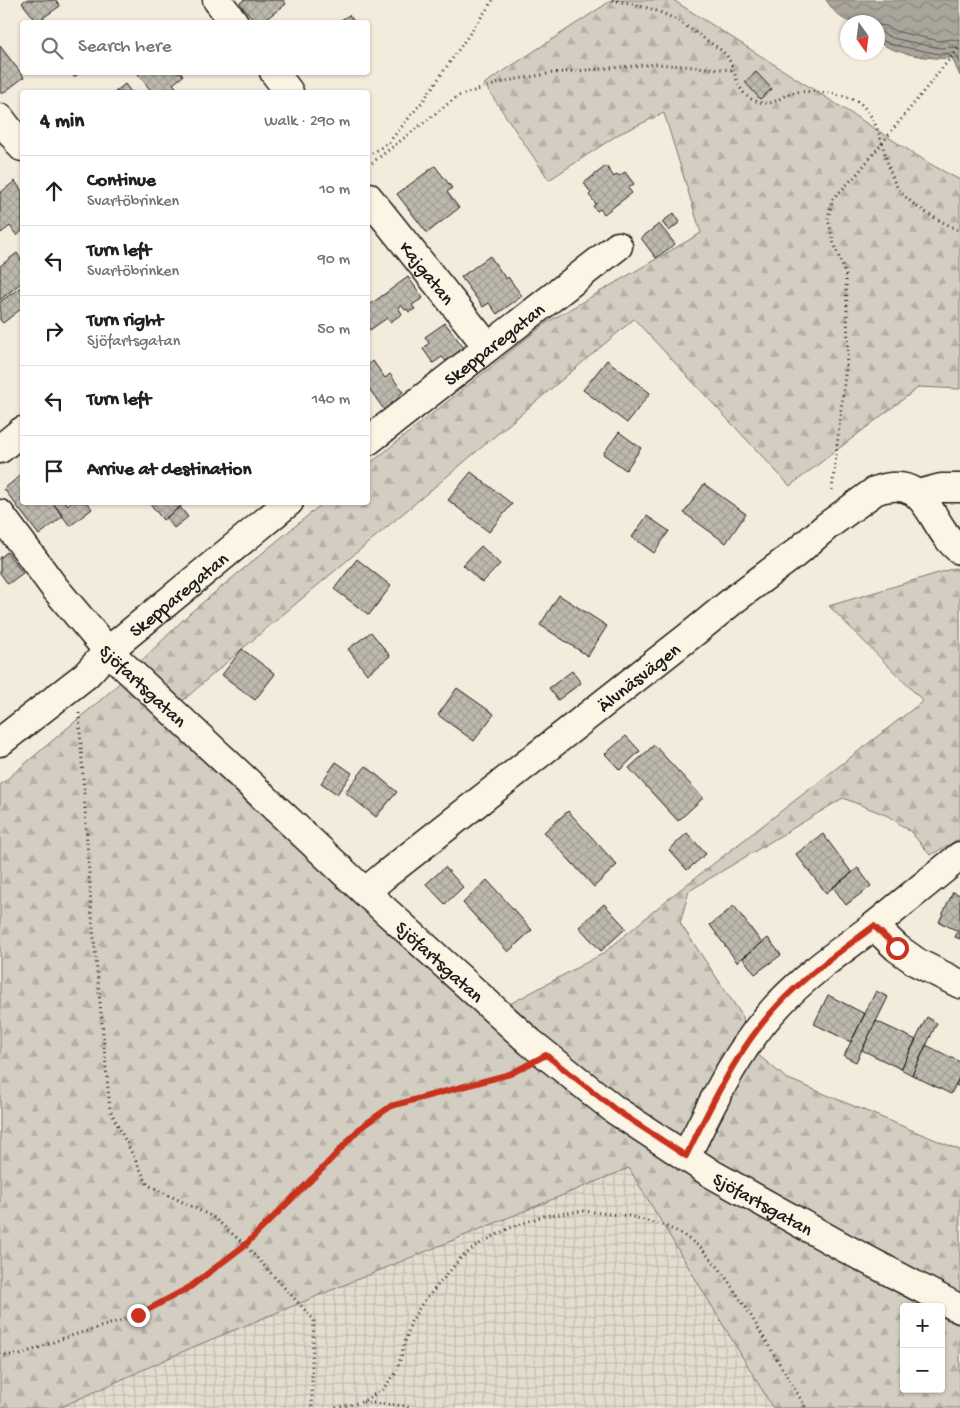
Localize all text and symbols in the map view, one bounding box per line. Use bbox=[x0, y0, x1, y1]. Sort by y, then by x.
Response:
north arrow bbox=[840, 15, 885, 60]
search box bbox=[20, 20, 370, 75]
icon: search bbox=[38, 34, 66, 62]
text: Search here bbox=[78, 36, 172, 59]
text: 4 min bbox=[40, 110, 84, 135]
text: Walk · 290 m bbox=[264, 113, 350, 132]
text: Continue bbox=[87, 170, 156, 193]
icon: ahead bbox=[40, 177, 68, 205]
text: 10 m bbox=[319, 181, 350, 200]
text: Svartöbrinken bbox=[87, 193, 179, 212]
street label: Kajgatan bbox=[393, 238, 458, 311]
text: Turn left bbox=[87, 240, 151, 263]
icon: left bbox=[40, 247, 68, 275]
text: 90 m bbox=[318, 251, 350, 270]
text: Svartöbrinken bbox=[87, 263, 179, 282]
street label: Skepparegatan bbox=[440, 299, 551, 392]
text: Turn right bbox=[87, 310, 163, 333]
icon: right bbox=[40, 317, 68, 345]
text: 50 m bbox=[317, 321, 350, 340]
text: Sjöfartsgatan bbox=[87, 333, 180, 352]
icon: left bbox=[40, 387, 68, 415]
text: Turn left bbox=[87, 389, 151, 412]
text: 140 m bbox=[312, 391, 350, 410]
icon: arrive bbox=[40, 457, 68, 485]
text: Arrive at destination bbox=[87, 459, 251, 482]
street label: Skepparegatan bbox=[126, 549, 234, 644]
street label: Älvnäsvägen bbox=[594, 639, 686, 719]
street label: Sjöfartsgatan bbox=[93, 641, 190, 734]
street label: Sjöfartsgatan bbox=[389, 918, 487, 1009]
route start bbox=[886, 937, 909, 960]
street label: Sjöfartsgatan bbox=[708, 1169, 816, 1243]
map controls bbox=[900, 1303, 945, 1393]
button: + bbox=[900, 1303, 945, 1348]
route end bbox=[127, 1304, 150, 1327]
button: − bbox=[900, 1348, 945, 1393]

